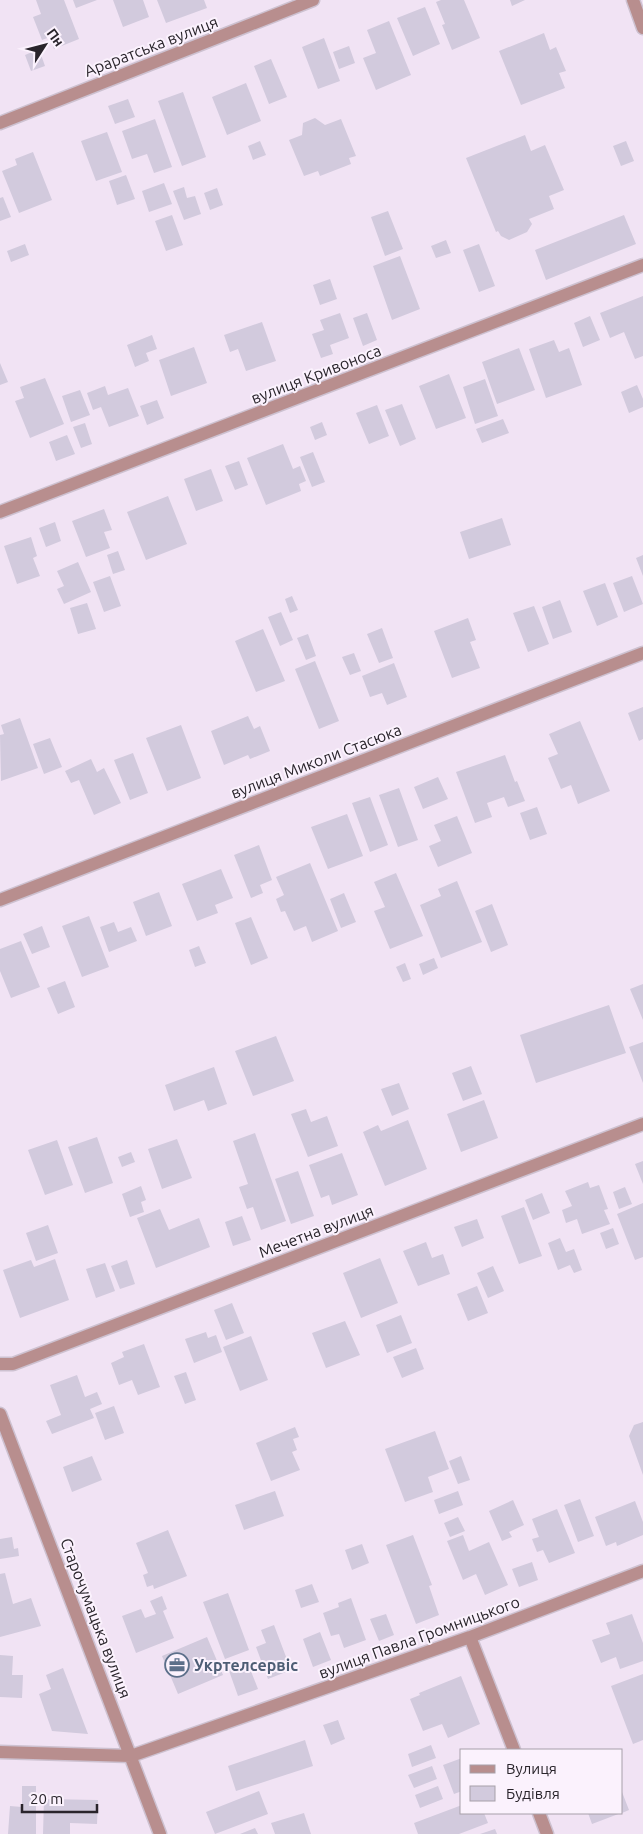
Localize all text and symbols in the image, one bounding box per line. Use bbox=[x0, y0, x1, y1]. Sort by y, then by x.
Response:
street label: Араратська вулиця bbox=[82, 12, 220, 80]
north arrow bbox=[20, 20, 70, 70]
text: Пн bbox=[44, 25, 67, 49]
street label: вулиця Кривоноса bbox=[248, 341, 384, 407]
street label: вулиця Миколи Стасюка bbox=[228, 720, 404, 802]
street label: Мечетна вулиця bbox=[256, 1201, 376, 1261]
street label: Старочумацька вулиця bbox=[57, 1535, 135, 1701]
street label: вулиця Павла Громницького bbox=[316, 1592, 522, 1682]
office icon: Укртелсервіс bbox=[164, 1652, 190, 1678]
place label: Укртелсервіс bbox=[194, 1656, 298, 1674]
legend bbox=[460, 1749, 623, 1814]
text: Вулиця bbox=[506, 1760, 557, 1777]
scale bar bbox=[22, 1782, 98, 1814]
text: Будівля bbox=[506, 1785, 560, 1802]
text: 20 m bbox=[30, 1790, 63, 1807]

